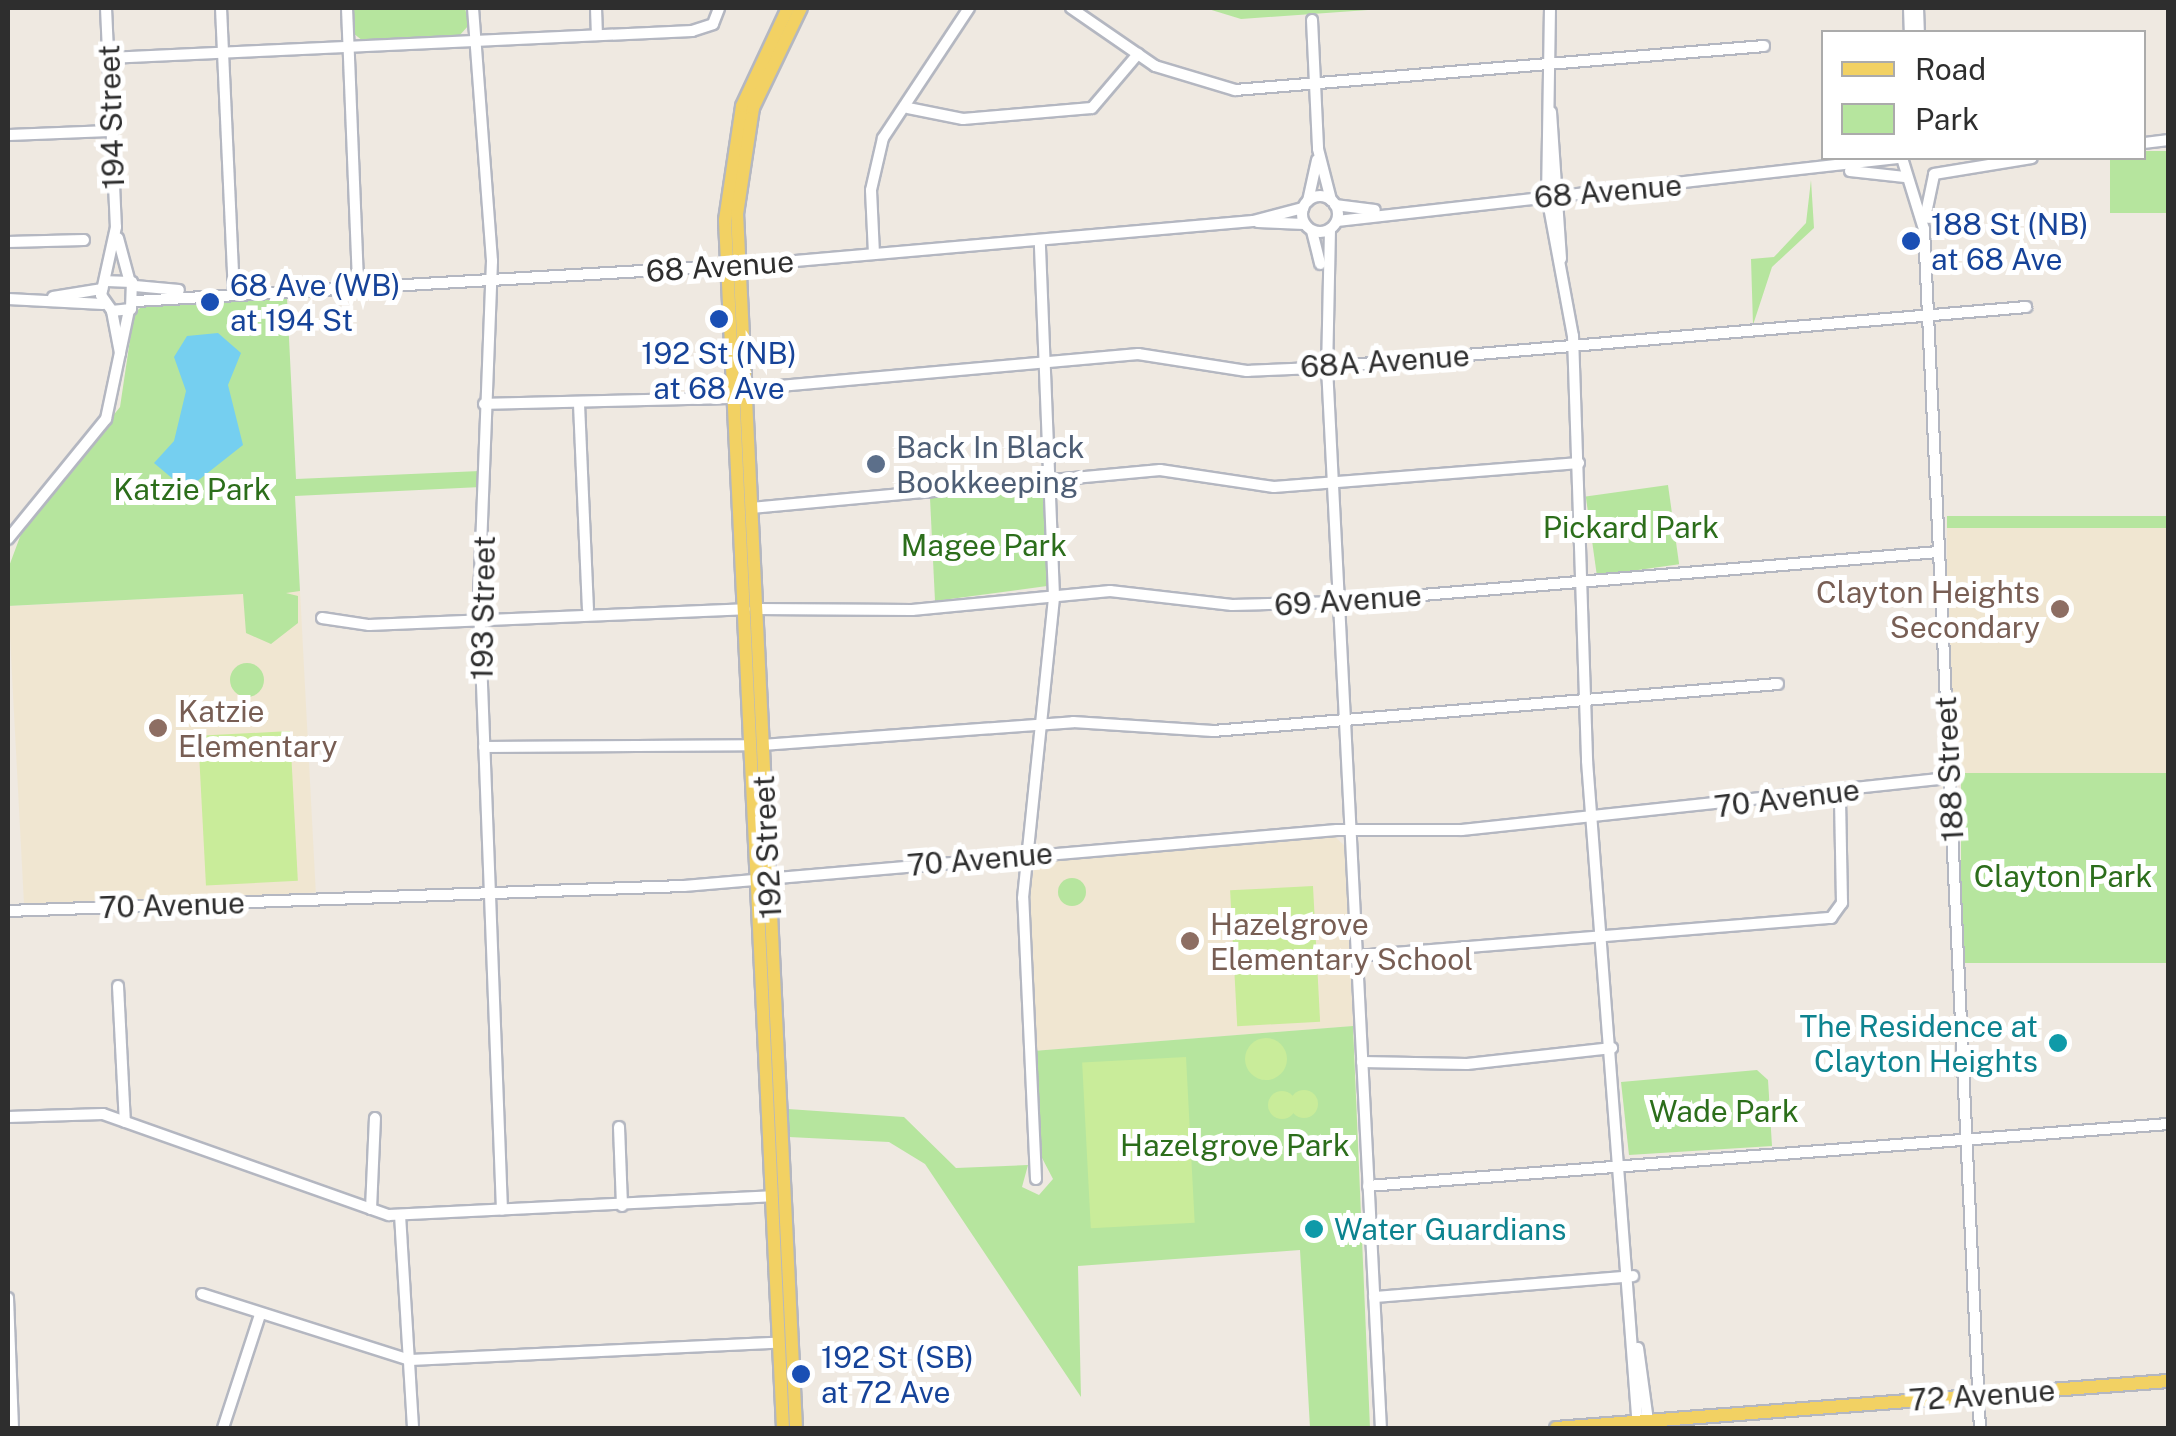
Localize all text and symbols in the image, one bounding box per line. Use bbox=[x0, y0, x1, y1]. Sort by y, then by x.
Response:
legend bbox=[1821, 30, 2146, 160]
street label: 194 Street bbox=[90, 44, 132, 190]
text: Road bbox=[1915, 51, 1986, 87]
text: Park bbox=[1915, 101, 1979, 137]
street label: 68 Avenue bbox=[1533, 167, 1683, 215]
place label: 188 St (NB) at 68 Ave bbox=[1931, 206, 2089, 276]
marker: 188 St (NB) at 68 Ave bbox=[1900, 230, 1922, 252]
street label: 68 Avenue bbox=[645, 243, 795, 289]
place label: 68 Ave (WB) at 194 St bbox=[230, 267, 401, 338]
marker: 68 Ave (WB) at 194 St bbox=[199, 291, 221, 313]
marker: 192 St (NB) at 68 Ave bbox=[708, 308, 730, 330]
place label: 192 St (NB) at 68 Ave bbox=[641, 335, 797, 406]
street label: 68A Avenue bbox=[1299, 337, 1471, 385]
place label: Back In Black Bookkeeping bbox=[896, 429, 1085, 500]
marker: Back In Black Bookkeeping bbox=[865, 453, 887, 475]
park label: Katzie Park bbox=[113, 471, 271, 507]
park label: Pickard Park bbox=[1543, 509, 1719, 545]
park label: Magee Park bbox=[901, 527, 1067, 563]
street label: 193 Street bbox=[464, 535, 502, 681]
place label: Clayton Heights Secondary bbox=[1816, 574, 2040, 644]
street label: 69 Avenue bbox=[1273, 577, 1423, 623]
marker: Clayton Heights Secondary bbox=[2049, 598, 2071, 620]
place label: Katzie Elementary bbox=[178, 693, 337, 764]
street label: 188 Street bbox=[1927, 695, 1971, 843]
marker: Katzie Elementary bbox=[147, 717, 169, 739]
street label: 70 Avenue bbox=[1712, 771, 1862, 825]
street label: 192 Street bbox=[745, 774, 789, 920]
street label: 70 Avenue bbox=[906, 835, 1054, 883]
park label: Clayton Park bbox=[1974, 858, 2152, 894]
street label: 70 Avenue bbox=[98, 884, 246, 926]
place label: Hazelgrove Elementary School bbox=[1210, 906, 1473, 976]
marker: Hazelgrove Elementary School bbox=[1179, 930, 1201, 952]
place label: The Residence at Clayton Heights bbox=[1799, 1008, 2038, 1078]
marker: The Residence at Clayton Heights bbox=[2047, 1032, 2069, 1054]
park label: Wade Park bbox=[1649, 1093, 1799, 1129]
park label: Hazelgrove Park bbox=[1120, 1127, 1350, 1163]
place label: Water Guardians bbox=[1334, 1211, 1566, 1247]
marker: Water Guardians bbox=[1303, 1218, 1325, 1240]
place label: 192 St (SB) at 72 Ave bbox=[821, 1339, 974, 1410]
marker: 192 St (SB) at 72 Ave bbox=[790, 1363, 812, 1385]
street label: 72 Avenue bbox=[1908, 1372, 2056, 1418]

